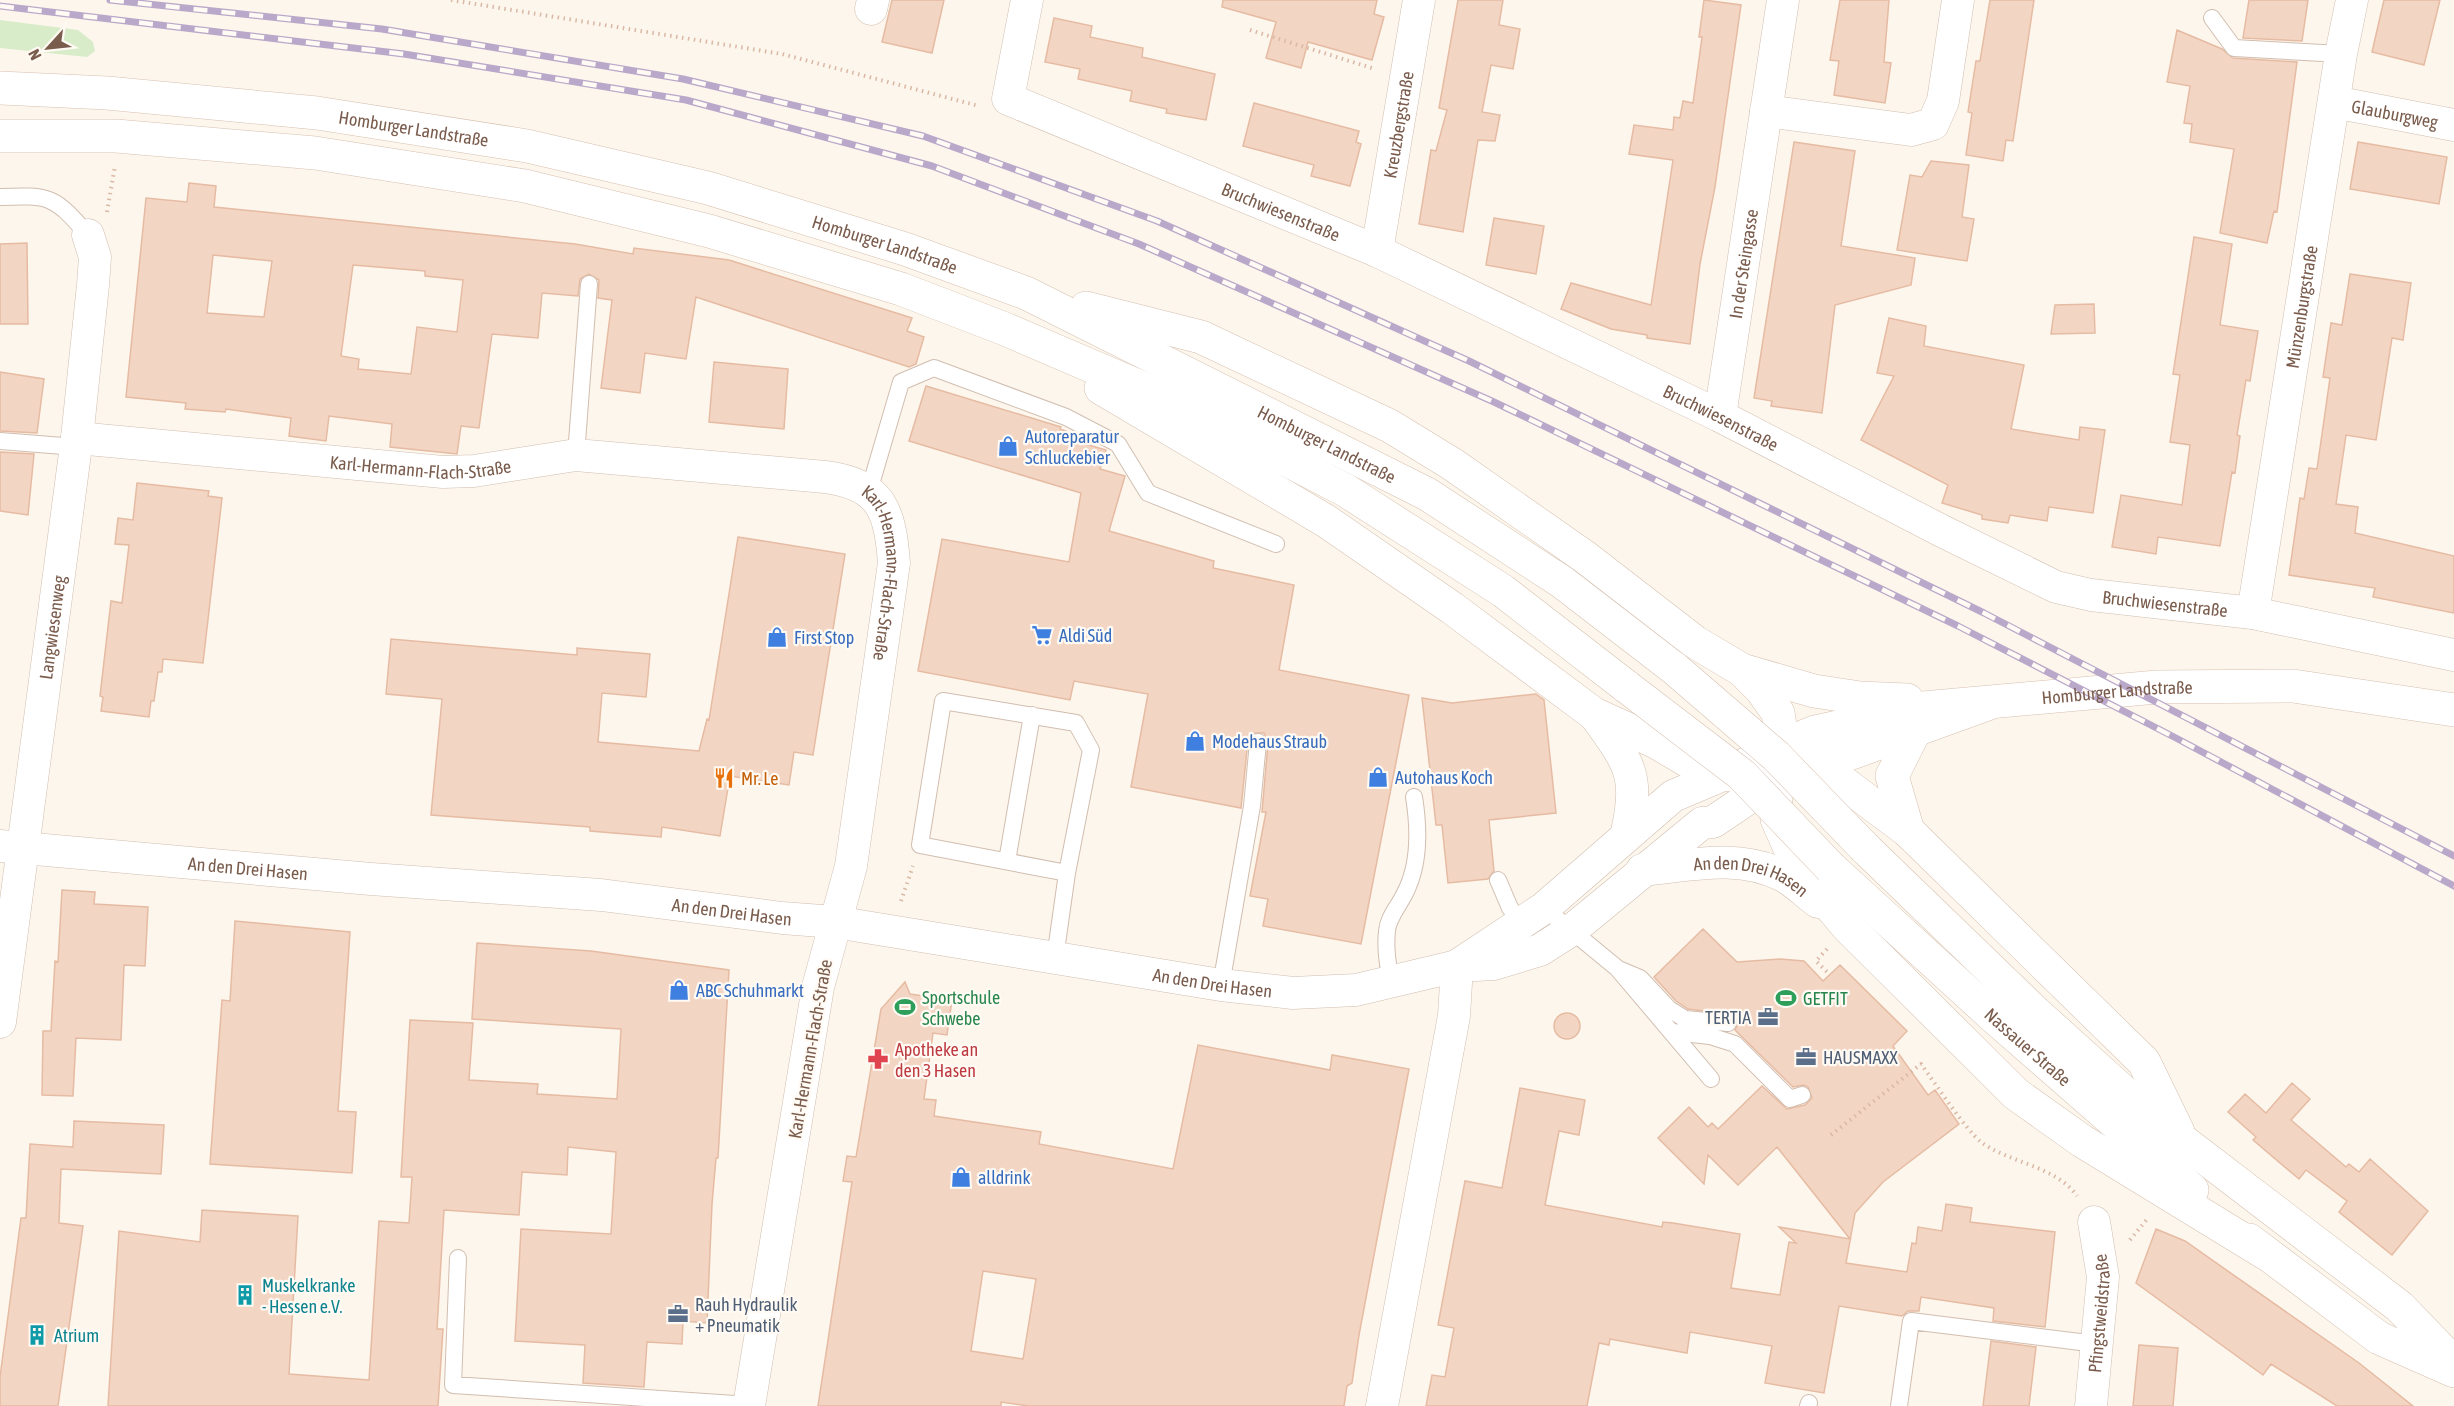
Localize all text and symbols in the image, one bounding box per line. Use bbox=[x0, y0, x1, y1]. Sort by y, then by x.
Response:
north arrow bbox=[18, 18, 78, 78]
text: N bbox=[24, 47, 45, 63]
street label: Kreuzbergstraße bbox=[1379, 70, 1417, 180]
street label: Glauburgweg bbox=[2350, 95, 2440, 132]
street label: Homburger Landstraße bbox=[337, 106, 490, 150]
street label: Bruchwiesenstraße bbox=[1219, 178, 1343, 245]
street label: In der Steingasse bbox=[1724, 207, 1762, 320]
street label: Homburger Landstraße bbox=[810, 210, 960, 278]
street label: Münzenburgstraße bbox=[2281, 244, 2321, 370]
street label: Bruchwiesenstraße bbox=[1660, 380, 1782, 455]
street label: Homburger Landstraße bbox=[1254, 400, 1399, 487]
place label: Autoreparatur Schluckebier bbox=[1025, 426, 1120, 468]
shop icon: Autoreparatur Schluckebier bbox=[996, 434, 1020, 458]
street label: Karl-Hermann-Flach-Straße bbox=[329, 451, 512, 483]
street label: Karl-Hermann-Flach-Straße bbox=[858, 480, 905, 662]
street label: Langwiesenweg bbox=[35, 574, 69, 681]
street label: Bruchwiesenstraße bbox=[2101, 586, 2229, 621]
supermarket icon: Aldi Süd bbox=[1030, 623, 1054, 647]
shop icon: First Stop bbox=[765, 625, 789, 649]
place label: Aldi Süd bbox=[1059, 625, 1112, 646]
place label: First Stop bbox=[794, 627, 854, 648]
street label: Homburger Landstraße bbox=[2041, 676, 2193, 708]
shop icon: Modehaus Straub bbox=[1183, 729, 1207, 753]
place label: Modehaus Straub bbox=[1212, 731, 1327, 752]
shop icon: Autohaus Koch bbox=[1366, 765, 1390, 789]
restaurant icon: Mr. Le bbox=[712, 766, 736, 790]
place label: Autohaus Koch bbox=[1395, 767, 1493, 788]
place label: Mr. Le bbox=[741, 768, 778, 789]
street label: An den Drei Hasen bbox=[187, 852, 309, 884]
street label: An den Drei Hasen bbox=[1693, 852, 1813, 901]
street label: An den Drei Hasen bbox=[671, 894, 792, 929]
street label: Karl-Hermann-Flach-Straße bbox=[784, 958, 836, 1140]
street label: An den Drei Hasen bbox=[1151, 964, 1273, 1001]
shop icon: ABC Schuhmarkt bbox=[667, 978, 691, 1002]
place label: ABC Schuhmarkt bbox=[696, 980, 804, 1001]
sports icon: GETFIT bbox=[1774, 986, 1798, 1010]
place label: Sportschule Schwebe bbox=[922, 987, 1000, 1029]
place label: GETFIT bbox=[1803, 988, 1848, 1009]
sports icon: Sportschule Schwebe bbox=[893, 995, 917, 1019]
street label: Nassauer Straße bbox=[1981, 1003, 2075, 1090]
office icon: TERTIA bbox=[1756, 1005, 1780, 1029]
place label: TERTIA bbox=[1705, 1007, 1751, 1028]
place label: Apotheke an den 3 Hasen bbox=[895, 1039, 978, 1081]
office icon: HAUSMAXX bbox=[1794, 1045, 1818, 1069]
pharmacy icon: Apotheke an den 3 Hasen bbox=[866, 1047, 890, 1071]
place label: HAUSMAXX bbox=[1823, 1047, 1898, 1068]
shop icon: alldrink bbox=[949, 1165, 973, 1189]
place label: alldrink bbox=[978, 1167, 1030, 1188]
street label: Pfingstweidstraße bbox=[2084, 1253, 2114, 1374]
place label: Muskelkranke - Hessen e.V. bbox=[262, 1275, 355, 1317]
building icon: Muskelkranke - Hessen e.V. bbox=[233, 1283, 257, 1307]
place label: Rauh Hydraulik + Pneumatik bbox=[695, 1294, 797, 1336]
office icon: Rauh Hydraulik + Pneumatik bbox=[666, 1302, 690, 1326]
building icon: Atrium bbox=[25, 1323, 49, 1347]
place label: Atrium bbox=[54, 1325, 99, 1346]

